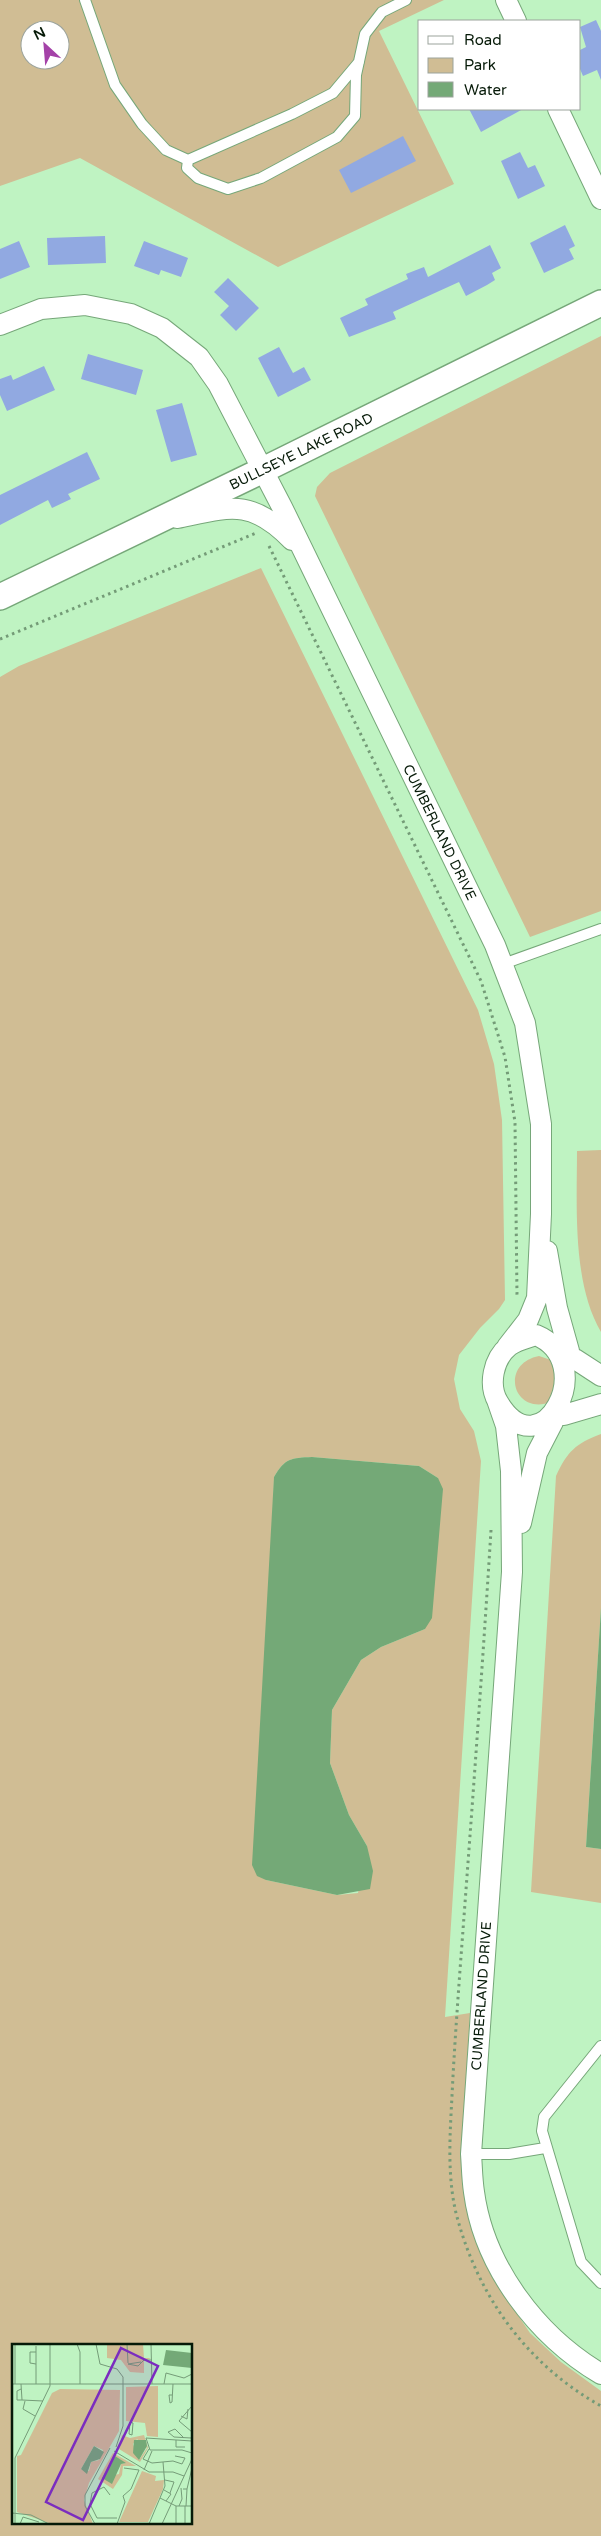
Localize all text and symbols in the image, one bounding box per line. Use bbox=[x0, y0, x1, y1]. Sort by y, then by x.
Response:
north arrow bbox=[20, 20, 70, 70]
legend bbox=[418, 20, 581, 110]
text: N bbox=[31, 24, 48, 44]
text: Road bbox=[464, 31, 502, 49]
text: Park bbox=[464, 56, 496, 74]
text: Water bbox=[464, 81, 507, 99]
street label: BULLSEYE LAKE ROAD bbox=[227, 409, 376, 494]
street label: CUMBERLAND DRIVE bbox=[399, 761, 480, 903]
street label: CUMBERLAND DRIVE bbox=[468, 1921, 495, 2071]
inset map bbox=[12, 2344, 192, 2524]

